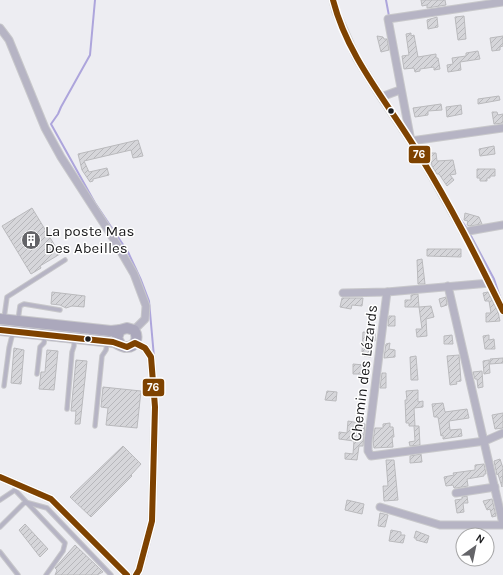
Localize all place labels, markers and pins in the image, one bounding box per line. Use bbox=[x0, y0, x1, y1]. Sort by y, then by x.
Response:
unlabelled marker bbox=[386, 106, 396, 116]
place label: La poste Mas Des Abeilles bbox=[45, 222, 134, 257]
building icon: La poste Mas Des Abeilles bbox=[20, 229, 42, 251]
unlabelled marker bbox=[83, 334, 93, 344]

